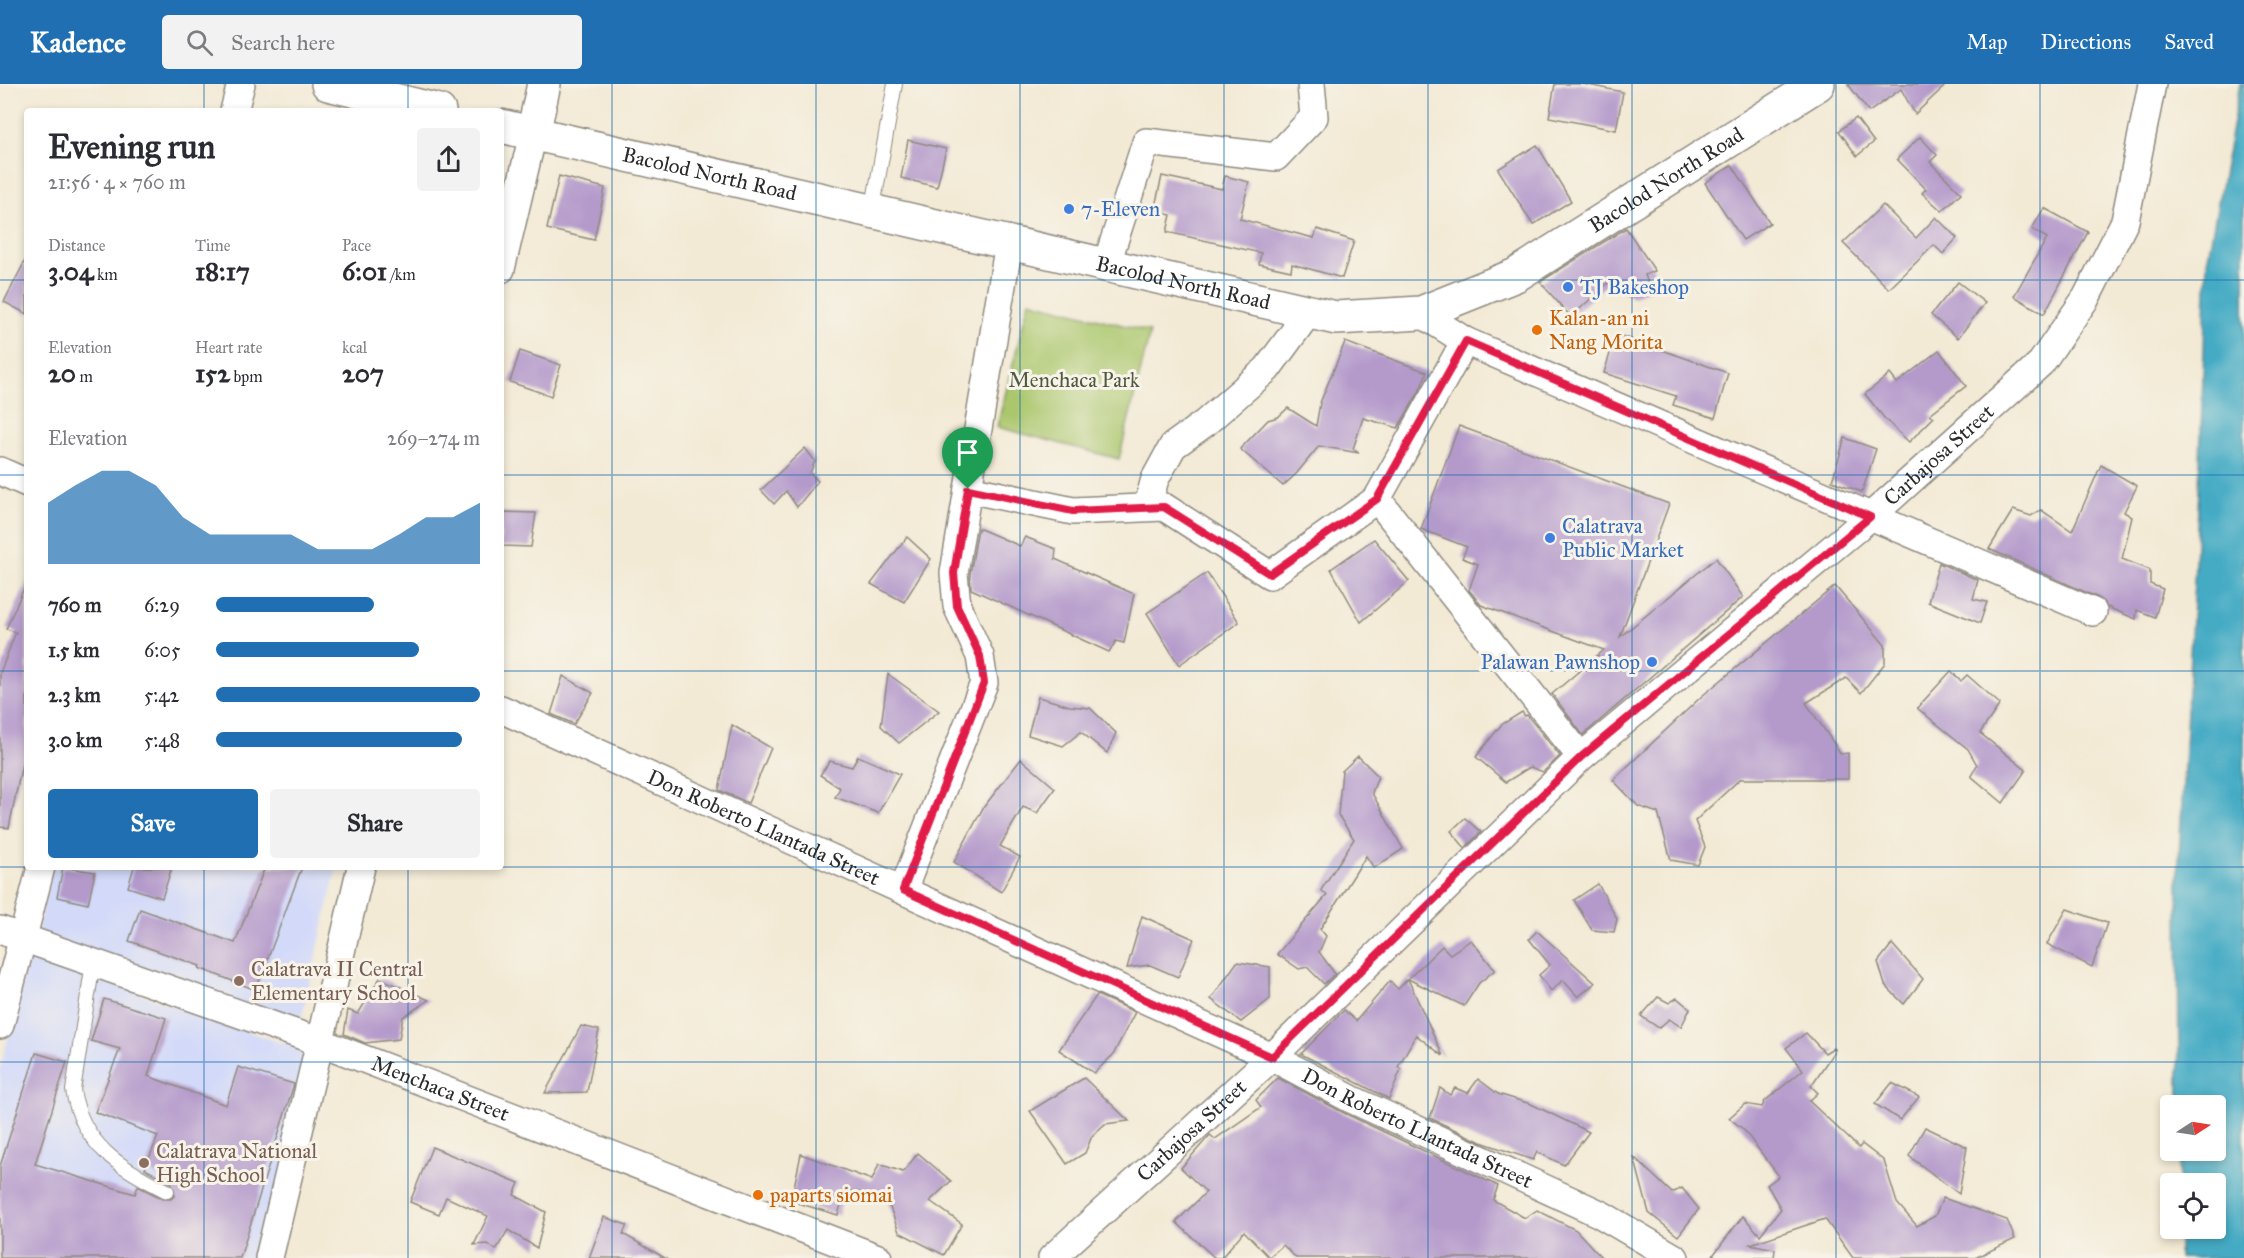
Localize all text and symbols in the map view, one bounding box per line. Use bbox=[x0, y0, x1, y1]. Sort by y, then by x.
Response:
search box bbox=[162, 15, 582, 69]
text: Kadence bbox=[30, 25, 126, 60]
icon: search bbox=[183, 26, 216, 59]
text: Search here bbox=[231, 29, 335, 56]
text: Map bbox=[1967, 29, 2008, 55]
text: Directions bbox=[2041, 29, 2131, 55]
text: Saved bbox=[2164, 29, 2214, 55]
street label: Bacolod North Road bbox=[1584, 121, 1749, 239]
text: Evening run bbox=[48, 127, 215, 167]
button: share bbox=[417, 128, 480, 191]
street label: Bacolod North Road bbox=[620, 141, 800, 207]
text: 21:56 · 4 × 760 m bbox=[48, 170, 186, 194]
place label: 7-Eleven bbox=[1081, 196, 1160, 222]
marker: 7-Eleven bbox=[1062, 202, 1076, 216]
text: Distance bbox=[48, 236, 105, 255]
text: Time bbox=[195, 236, 230, 255]
text: Pace bbox=[342, 236, 371, 255]
street label: Bacolod North Road bbox=[1093, 250, 1273, 316]
text: 3.04 bbox=[48, 255, 93, 287]
text: 18:17 bbox=[195, 255, 250, 287]
text: 6:01 bbox=[342, 255, 387, 287]
text: km bbox=[93, 265, 118, 284]
text: /km bbox=[387, 265, 416, 284]
place label: TJ Bakeshop bbox=[1580, 274, 1689, 300]
marker: TJ Bakeshop bbox=[1561, 280, 1575, 294]
place label: Kalan-an ni Nang Morita bbox=[1549, 305, 1663, 355]
marker: Kalan-an ni Nang Morita bbox=[1530, 323, 1544, 337]
text: Elevation bbox=[48, 338, 112, 357]
text: Heart rate bbox=[195, 338, 262, 357]
text: kcal bbox=[342, 338, 367, 357]
text: 20 bbox=[48, 357, 76, 389]
text: 152 bbox=[195, 357, 230, 389]
text: 207 bbox=[342, 357, 384, 389]
text: m bbox=[76, 367, 93, 386]
text: bpm bbox=[230, 367, 263, 386]
park label: Menchaca Park bbox=[1008, 367, 1140, 393]
street label: Carbajosa Street bbox=[1878, 398, 2000, 511]
text: Elevation bbox=[48, 426, 127, 450]
text: 269–274 m bbox=[387, 426, 480, 450]
pin bbox=[942, 427, 993, 489]
icon: arrive bbox=[951, 436, 984, 469]
place label: Calatrava Public Market bbox=[1562, 513, 1685, 563]
marker: Calatrava Public Market bbox=[1543, 531, 1557, 545]
text: 760 m bbox=[48, 593, 102, 617]
text: 6:29 bbox=[144, 593, 180, 617]
text: 1.5 km bbox=[48, 638, 99, 662]
text: 6:05 bbox=[144, 638, 180, 662]
place label: Palawan Pawnshop bbox=[1481, 649, 1640, 675]
marker: Palawan Pawnshop bbox=[1645, 655, 1659, 669]
text: 2.3 km bbox=[48, 683, 101, 707]
text: 5:42 bbox=[144, 683, 179, 707]
text: 3.0 km bbox=[48, 728, 102, 752]
text: 5:48 bbox=[144, 728, 180, 752]
street label: Don Roberto Llantada Street bbox=[643, 764, 884, 891]
button: Save bbox=[48, 789, 258, 858]
button: Share bbox=[270, 789, 480, 858]
place label: Calatrava II Central Elementary School bbox=[251, 956, 423, 1006]
marker: Calatrava II Central Elementary School bbox=[232, 974, 246, 988]
street label: Menchaca Street bbox=[368, 1050, 513, 1127]
street label: Don Roberto Llantada Street bbox=[1298, 1062, 1537, 1194]
street label: Carbajosa Street bbox=[1131, 1074, 1252, 1187]
north arrow bbox=[2160, 1095, 2226, 1161]
map controls bbox=[2160, 1095, 2226, 1239]
place label: Calatrava National High School bbox=[156, 1138, 317, 1188]
marker: Calatrava National High School bbox=[137, 1156, 151, 1170]
button: locate bbox=[2160, 1173, 2226, 1239]
place label: paparts siomai bbox=[769, 1182, 893, 1208]
marker: paparts siomai bbox=[751, 1188, 765, 1202]

